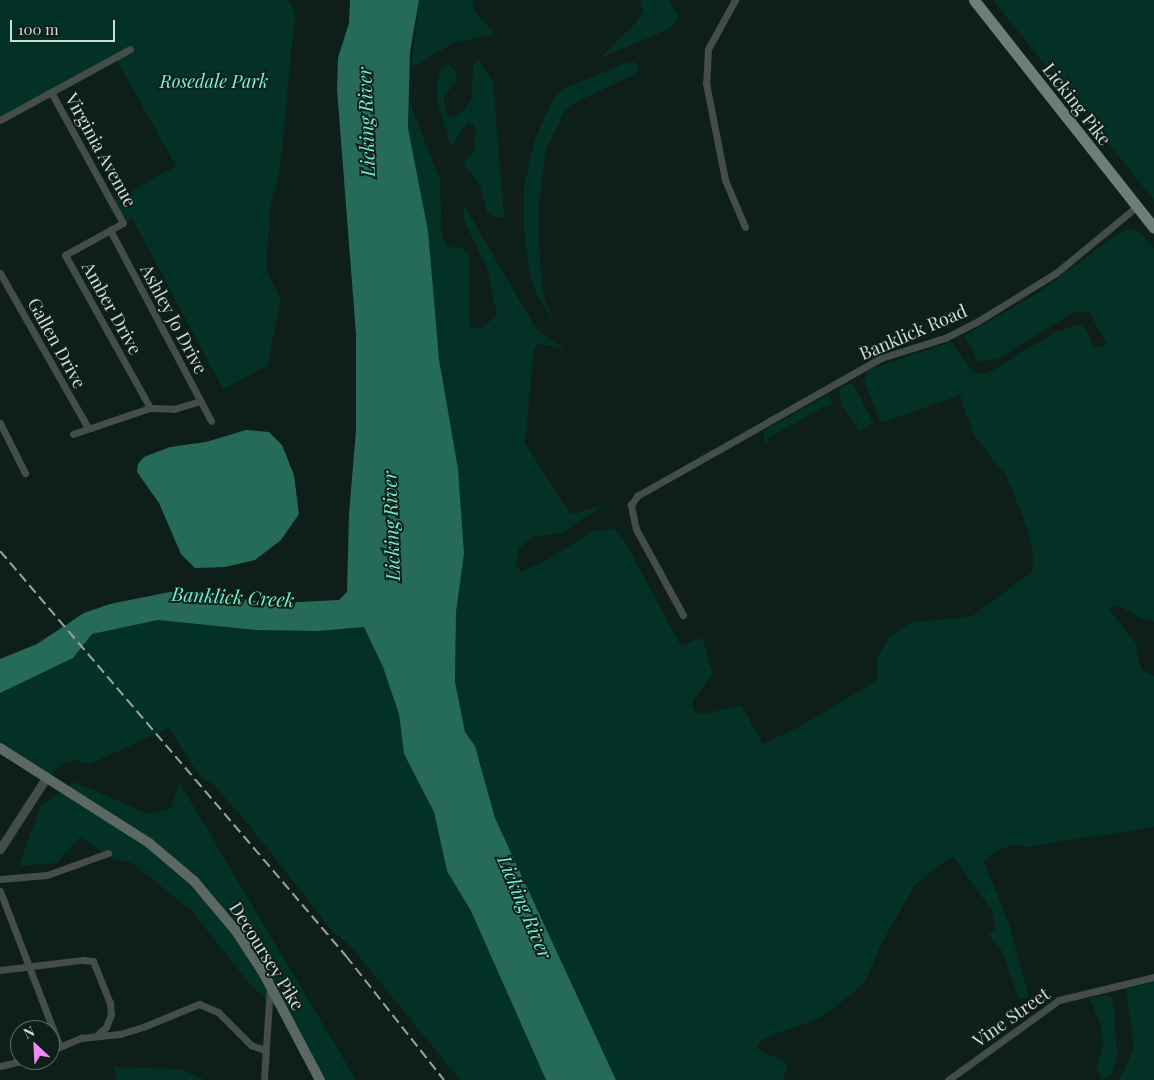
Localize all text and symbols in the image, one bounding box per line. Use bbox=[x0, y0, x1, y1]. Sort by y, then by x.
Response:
scale bar bbox=[12, 10, 118, 42]
text: 100 m bbox=[18, 19, 59, 39]
street label: Licking Pike bbox=[1038, 58, 1116, 150]
water label: Licking River bbox=[353, 67, 379, 177]
park label: Rosedale Park bbox=[160, 70, 268, 92]
street label: Virginia Avenue bbox=[61, 89, 141, 211]
street label: Amber Drive bbox=[78, 258, 146, 358]
street label: Ashley Jo Drive bbox=[136, 260, 212, 378]
street label: Gallen Drive bbox=[23, 294, 91, 392]
street label: Banklick Road bbox=[856, 300, 970, 364]
water label: Licking River bbox=[378, 471, 404, 581]
water label: Banklick Creek bbox=[171, 582, 295, 612]
water label: Licking River bbox=[493, 852, 557, 962]
street label: Decoursey Pike bbox=[225, 898, 309, 1014]
street label: Vine Street bbox=[968, 983, 1054, 1051]
north arrow bbox=[10, 1020, 60, 1070]
text: N bbox=[20, 1021, 37, 1043]

